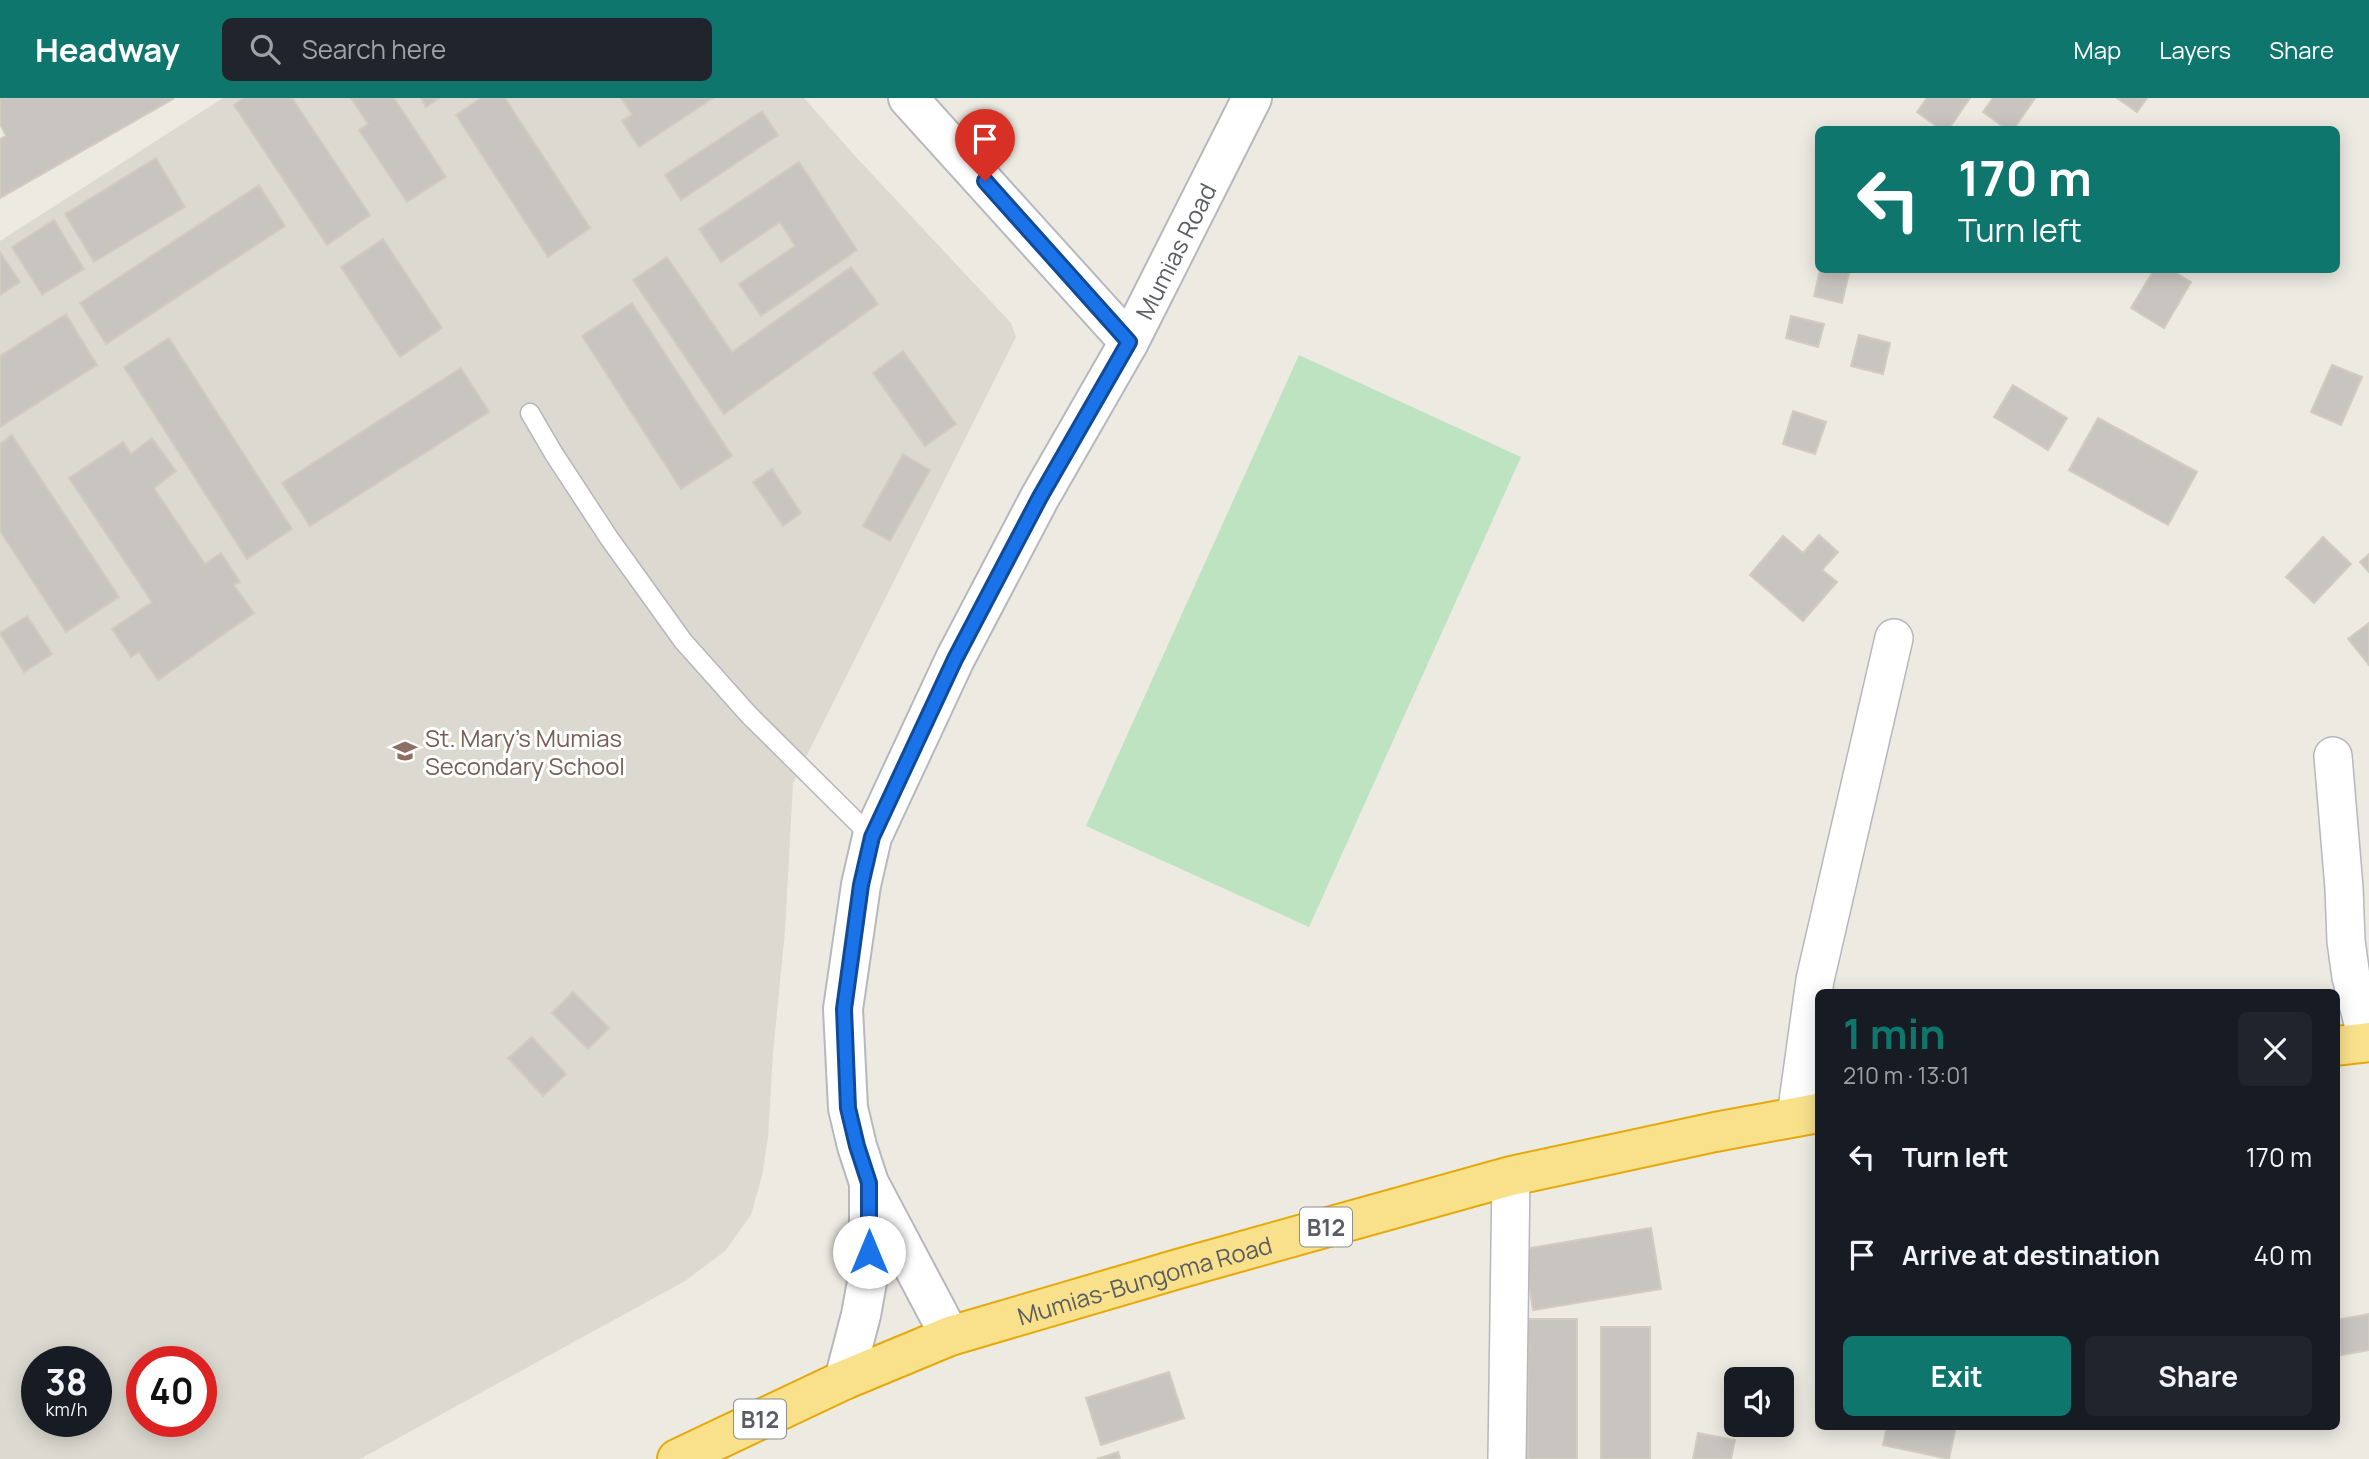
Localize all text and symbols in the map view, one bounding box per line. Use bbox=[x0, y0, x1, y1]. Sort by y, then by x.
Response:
search box bbox=[222, 18, 712, 81]
text: Headway bbox=[35, 27, 180, 72]
icon: search bbox=[246, 30, 284, 68]
text: Search here bbox=[302, 31, 446, 67]
text: Map bbox=[2074, 33, 2121, 66]
text: Layers bbox=[2159, 33, 2231, 66]
text: Share bbox=[2269, 33, 2334, 66]
pin bbox=[955, 109, 1015, 181]
icon: arrive bbox=[966, 120, 1004, 158]
text: 170 m bbox=[1958, 144, 2092, 211]
icon: left bbox=[1843, 154, 1934, 245]
street label: Mumias Road bbox=[1127, 177, 1223, 324]
text: Turn left bbox=[1958, 208, 2082, 252]
place label: St. Mary's Mumias Secondary School bbox=[425, 721, 625, 782]
school or university icon: St. Mary's Mumias Secondary School bbox=[391, 737, 419, 765]
text: 1 min bbox=[1843, 1004, 1946, 1062]
button: close bbox=[2238, 1012, 2312, 1086]
text: 210 m · 13:01 bbox=[1843, 1059, 1969, 1091]
icon: left bbox=[1843, 1138, 1881, 1176]
text: Turn left bbox=[1902, 1139, 2009, 1175]
text: 170 m bbox=[2246, 1139, 2312, 1175]
road number: B12 bbox=[1300, 1208, 1352, 1246]
position arrow bbox=[832, 1215, 906, 1289]
street label: Mumias-Bungoma Road bbox=[1013, 1227, 1276, 1332]
icon: arrive bbox=[1843, 1236, 1881, 1274]
text: Arrive at destination bbox=[1902, 1237, 2160, 1273]
text: 40 m bbox=[2254, 1237, 2312, 1273]
button: Exit bbox=[1843, 1336, 2071, 1416]
button: Share bbox=[2085, 1336, 2312, 1416]
speed limit sign: 40 bbox=[126, 1346, 217, 1437]
text: 38 bbox=[46, 1358, 87, 1406]
map controls bbox=[1724, 1367, 1794, 1437]
button: sound bbox=[1724, 1367, 1794, 1437]
text: km/h bbox=[46, 1397, 87, 1421]
road number: B12 bbox=[734, 1400, 786, 1438]

